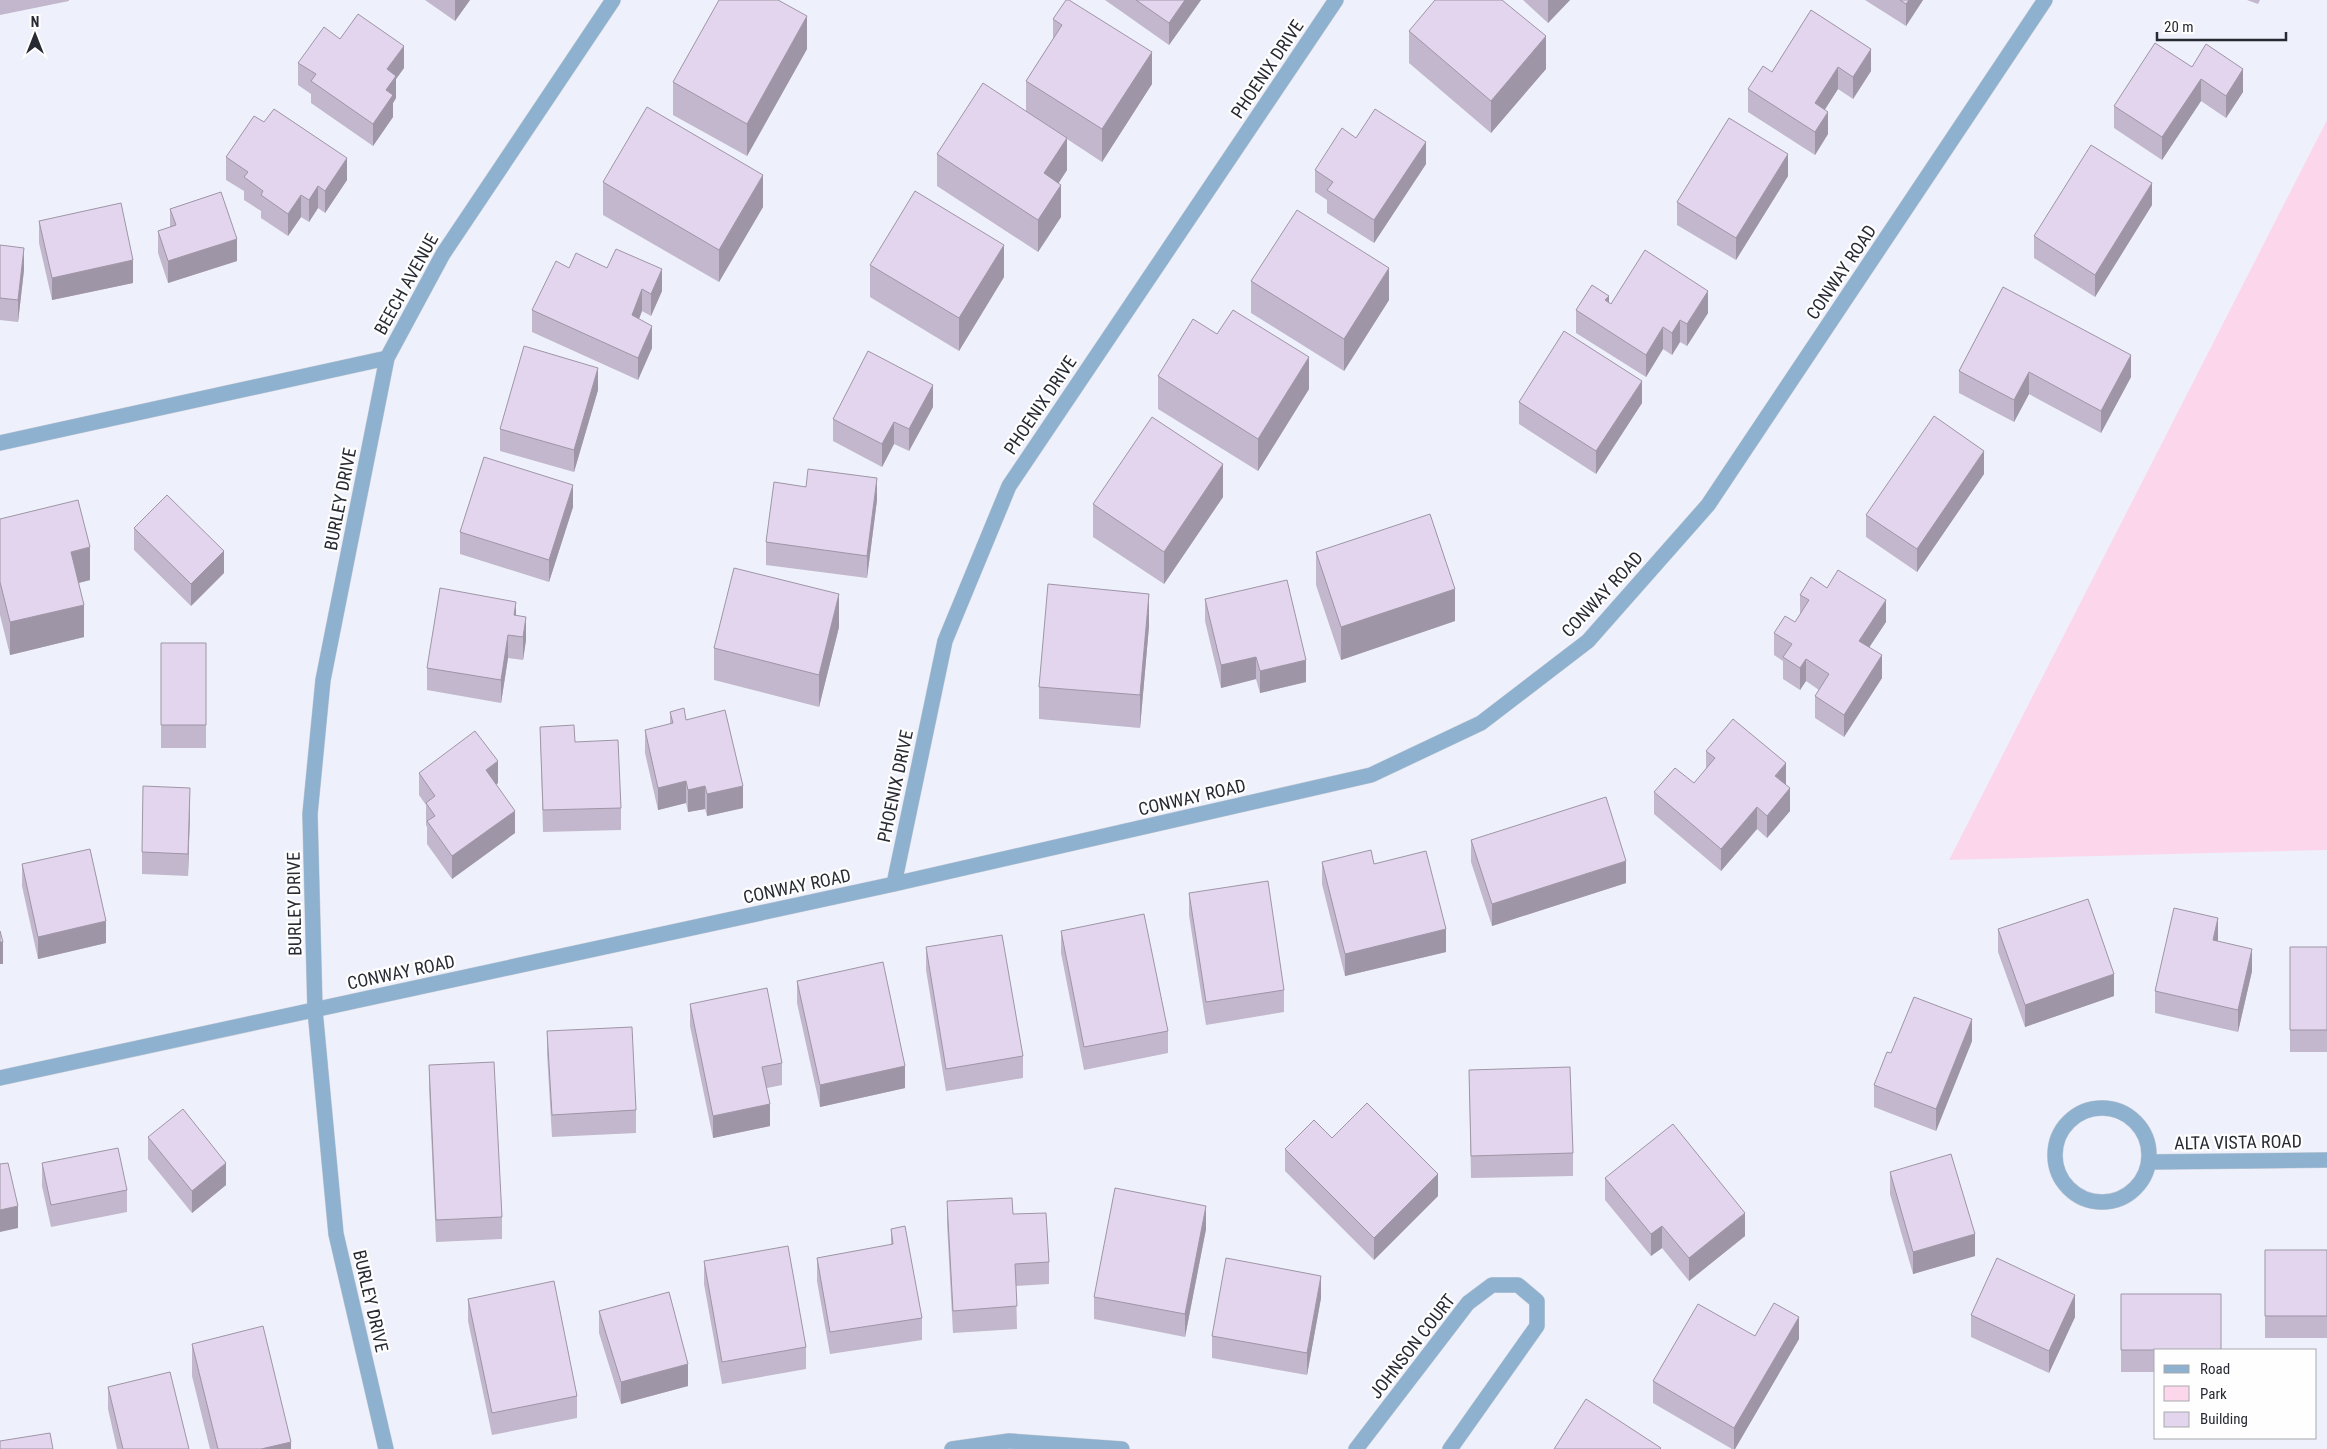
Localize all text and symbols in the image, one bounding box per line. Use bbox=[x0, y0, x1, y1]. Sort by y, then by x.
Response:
north arrow bbox=[10, 10, 60, 60]
scale bar bbox=[2157, 10, 2286, 42]
text: N bbox=[31, 14, 39, 30]
street label: PHOENIX DRIVE bbox=[1226, 16, 1308, 122]
text: 20 m bbox=[2164, 18, 2194, 36]
street label: CONWAY ROAD bbox=[1802, 221, 1880, 323]
street label: BEECH AVENUE bbox=[370, 230, 442, 338]
street label: PHOENIX DRIVE bbox=[999, 352, 1081, 458]
street label: BURLEY DRIVE bbox=[320, 446, 360, 552]
street label: CONWAY ROAD bbox=[1557, 547, 1647, 641]
street label: PHOENIX DRIVE bbox=[873, 728, 917, 844]
street label: CONWAY ROAD bbox=[1136, 774, 1248, 820]
street label: BURLEY DRIVE bbox=[283, 852, 305, 956]
street label: CONWAY ROAD bbox=[741, 864, 853, 908]
street label: CONWAY ROAD bbox=[345, 950, 457, 994]
street label: ALTA VISTA ROAD bbox=[2174, 1130, 2302, 1154]
street label: BURLEY DRIVE bbox=[349, 1248, 393, 1354]
street label: JOHNSON COURT bbox=[1365, 1290, 1459, 1402]
legend bbox=[2154, 1349, 2317, 1439]
text: Road bbox=[2200, 1360, 2230, 1378]
text: Park bbox=[2200, 1385, 2227, 1403]
text: Building bbox=[2200, 1410, 2248, 1428]

